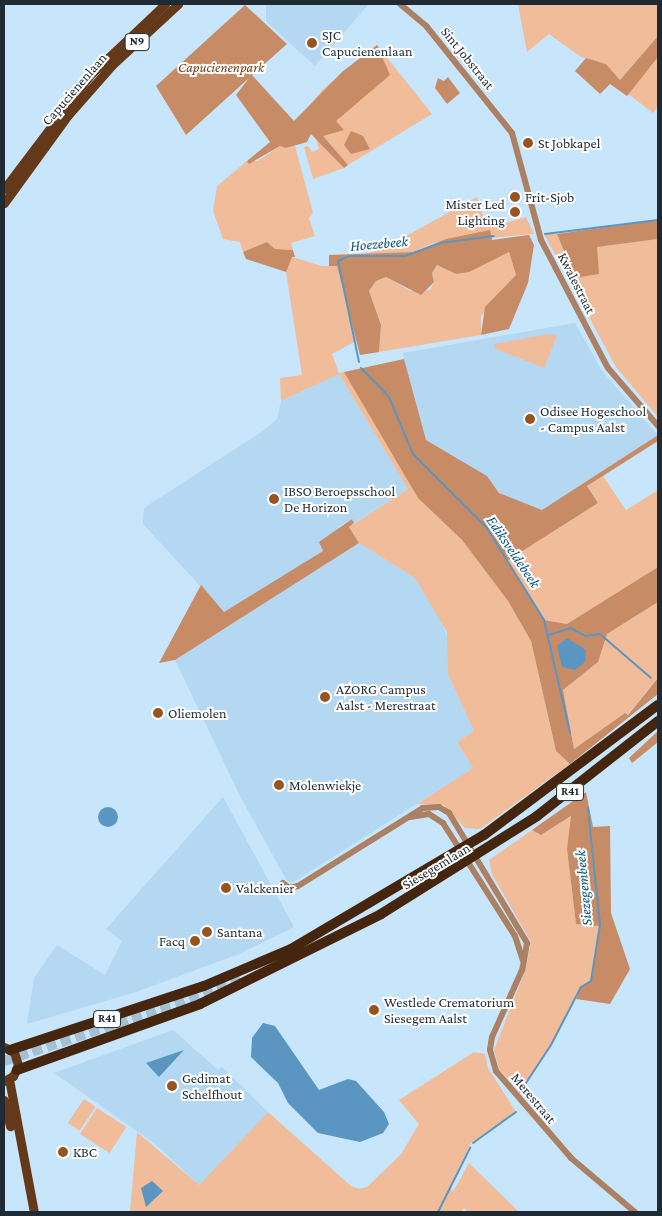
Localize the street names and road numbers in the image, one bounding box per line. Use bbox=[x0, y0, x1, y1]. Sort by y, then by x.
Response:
street label: Sint Jobstraat bbox=[438, 23, 498, 93]
road number: N9 bbox=[124, 32, 150, 52]
street label: Capucienenlaan bbox=[38, 49, 110, 129]
street label: Kwalestraat bbox=[554, 250, 600, 316]
road number: R41 bbox=[555, 782, 585, 802]
street label: Siesegemlaan bbox=[399, 839, 473, 893]
road number: R41 bbox=[92, 1010, 122, 1028]
street label: Merestraat bbox=[508, 1069, 560, 1127]

